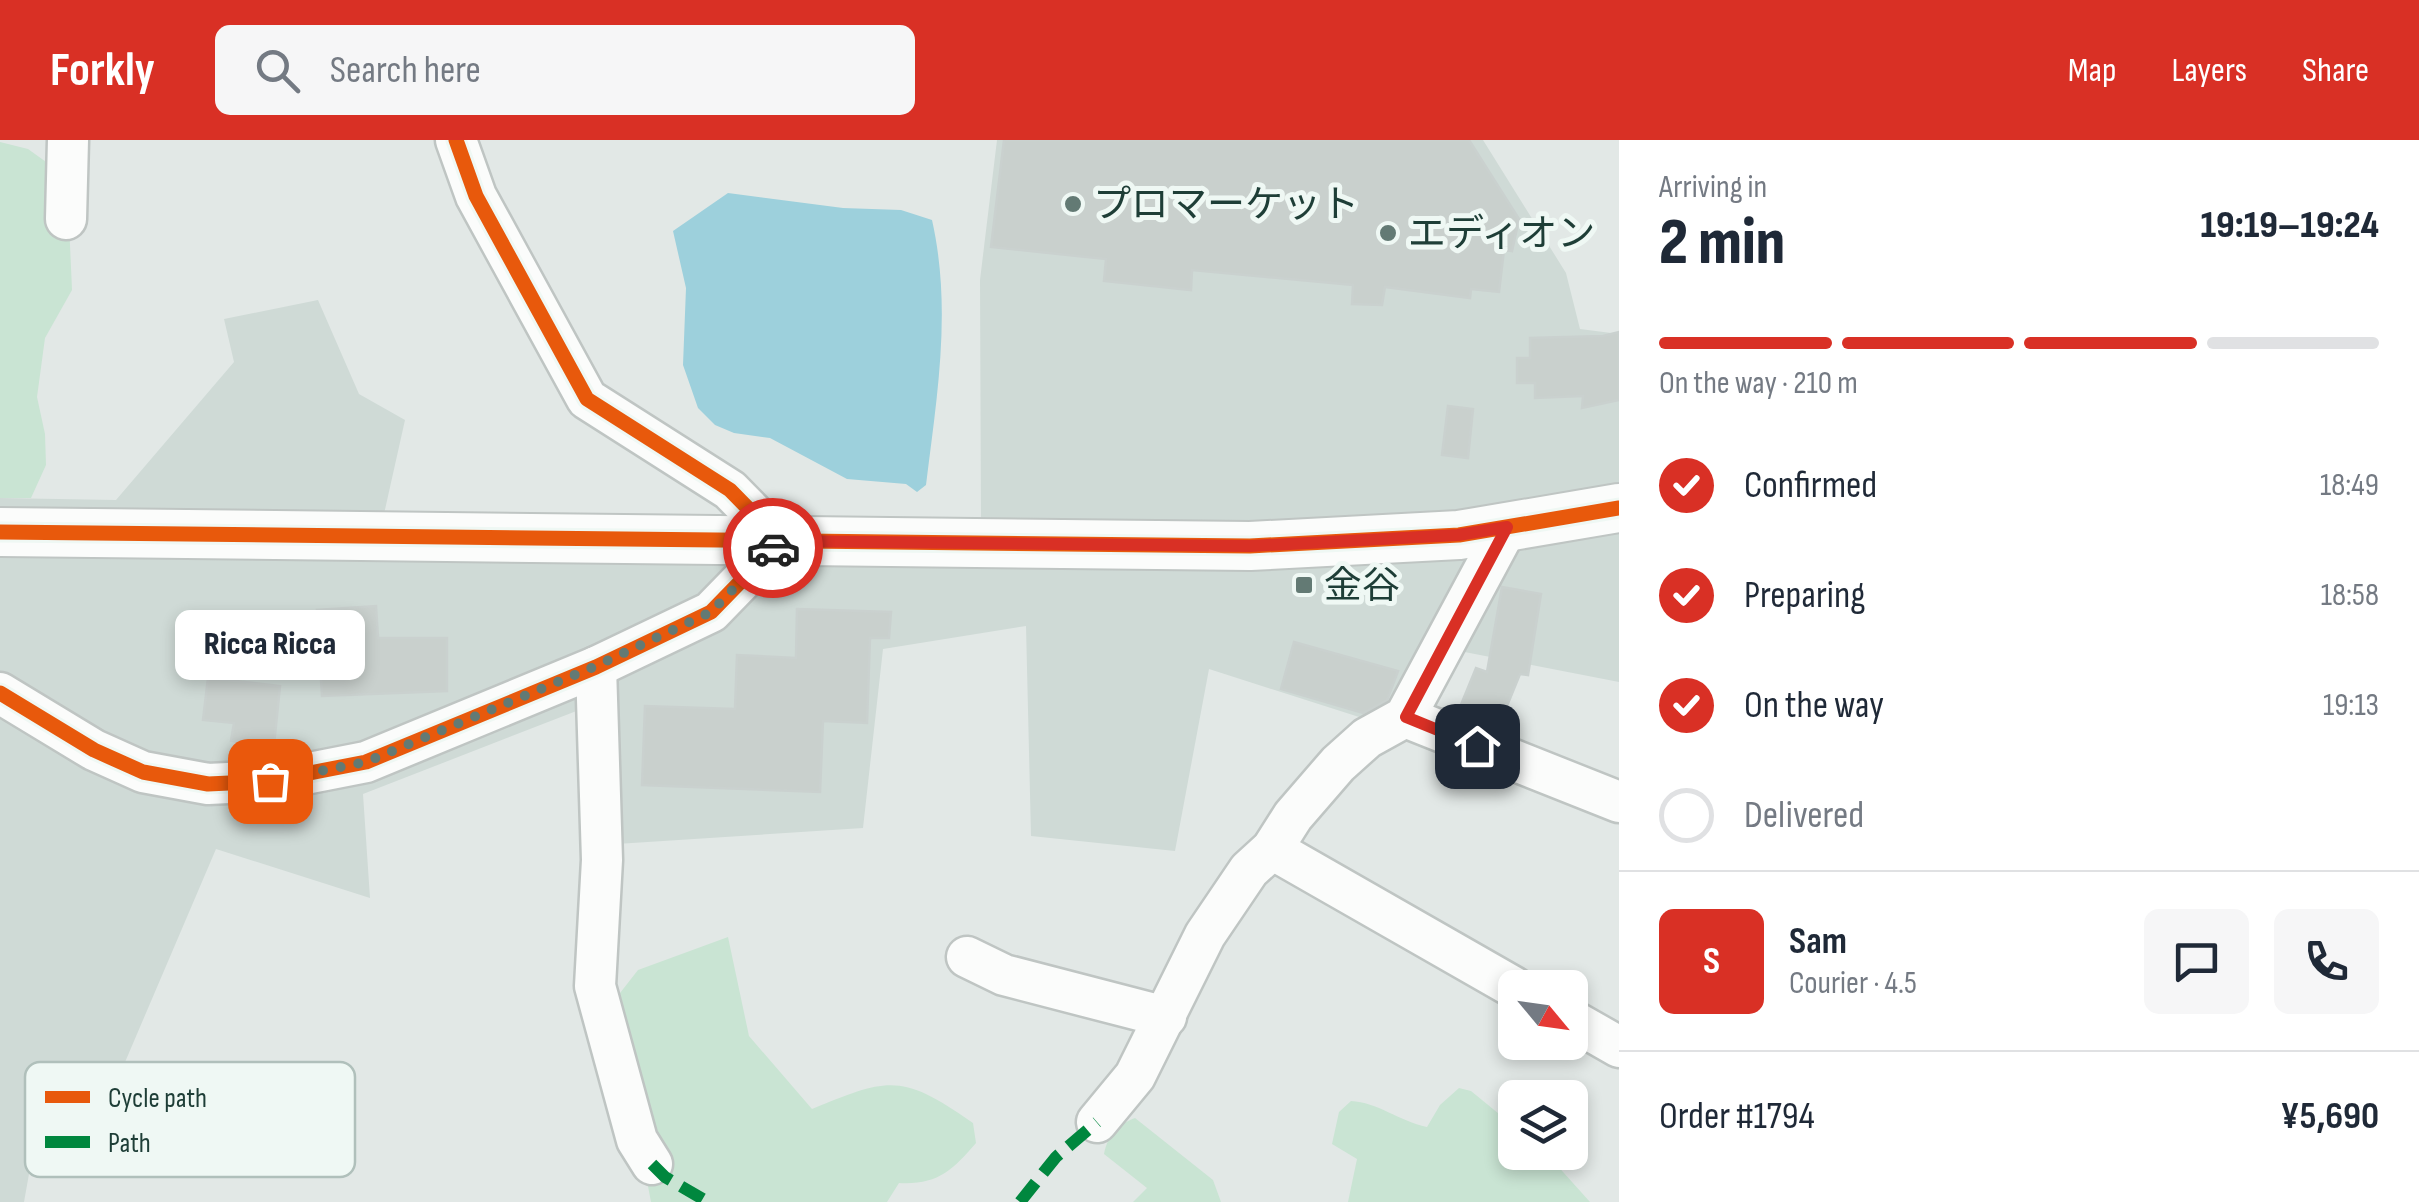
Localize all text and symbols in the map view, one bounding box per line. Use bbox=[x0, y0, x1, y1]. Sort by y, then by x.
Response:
search box bbox=[215, 25, 915, 115]
text: Forkly bbox=[50, 42, 155, 99]
icon: search bbox=[250, 43, 305, 98]
text: Search here bbox=[330, 48, 481, 93]
text: Map bbox=[2068, 49, 2116, 92]
text: Layers bbox=[2171, 49, 2247, 92]
text: Share bbox=[2302, 49, 2369, 92]
text: Arriving in bbox=[1659, 168, 1767, 207]
place label: プロマーケット bbox=[1093, 183, 1359, 228]
marker: プロマーケット bbox=[1062, 193, 1084, 215]
text: 19:19–19:24 bbox=[2201, 203, 2379, 248]
text: 2 min bbox=[1659, 205, 1785, 283]
place label: エディオン bbox=[1408, 212, 1595, 257]
marker: エディオン bbox=[1377, 222, 1399, 244]
text: On the way · 210 m bbox=[1659, 364, 1858, 403]
icon: check bbox=[1659, 458, 1714, 513]
text: Confirmed bbox=[1744, 463, 1877, 508]
text: 18:49 bbox=[2320, 466, 2379, 505]
courier bbox=[723, 498, 823, 598]
icon: car bbox=[746, 521, 801, 576]
place label: 金谷 bbox=[1324, 564, 1400, 609]
icon: check bbox=[1659, 568, 1714, 623]
text: Preparing bbox=[1744, 573, 1865, 618]
marker: 金谷 bbox=[1293, 574, 1315, 596]
text: 18:58 bbox=[2321, 576, 2379, 615]
callout: Ricca Ricca bbox=[175, 611, 365, 681]
text: Ricca Ricca bbox=[204, 625, 336, 664]
icon: check bbox=[1659, 678, 1714, 733]
text: On the way bbox=[1744, 683, 1884, 728]
text: 19:13 bbox=[2323, 686, 2379, 725]
pin bbox=[1435, 704, 1520, 789]
icon: home bbox=[1450, 719, 1505, 774]
pin bbox=[228, 739, 313, 824]
icon: bag bbox=[243, 754, 298, 809]
text: Delivered bbox=[1744, 793, 1864, 838]
button: chat bbox=[2144, 909, 2249, 1014]
button: phone bbox=[2274, 909, 2379, 1014]
text: Sam bbox=[1789, 919, 1847, 964]
text: S bbox=[1703, 939, 1720, 984]
text: Courier · 4.5 bbox=[1789, 964, 1917, 1003]
north arrow bbox=[1498, 970, 1588, 1060]
map controls bbox=[1498, 970, 1588, 1170]
legend bbox=[25, 1062, 355, 1177]
button: layers bbox=[1498, 1080, 1588, 1170]
text: Cycle path bbox=[108, 1082, 207, 1115]
text: Order #1794 bbox=[1659, 1094, 1815, 1139]
text: ¥5,690 bbox=[2280, 1094, 2379, 1139]
text: Path bbox=[108, 1127, 151, 1160]

